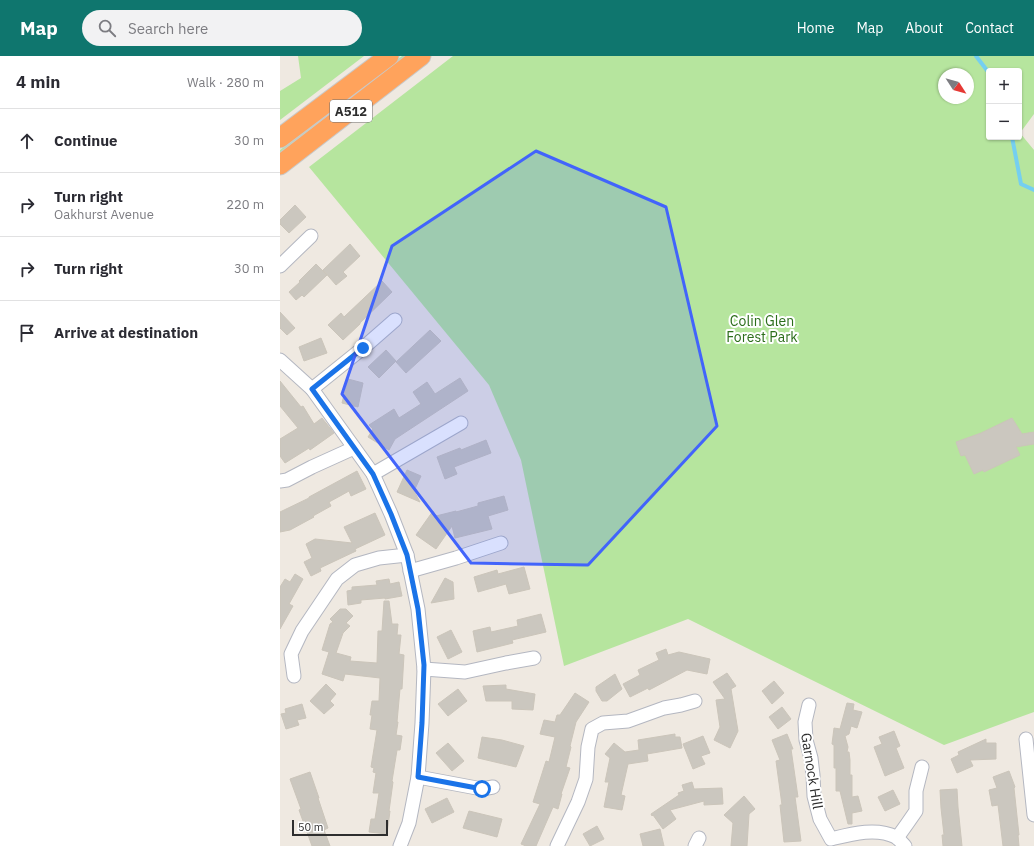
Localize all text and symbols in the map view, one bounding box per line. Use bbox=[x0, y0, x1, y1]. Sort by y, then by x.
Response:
search box bbox=[82, 10, 362, 46]
text: Map bbox=[20, 16, 58, 40]
icon: search bbox=[96, 17, 118, 39]
text: Search here bbox=[128, 19, 208, 38]
text: Home bbox=[797, 19, 834, 37]
text: Map bbox=[856, 19, 883, 37]
text: About bbox=[905, 19, 943, 37]
text: Contact bbox=[965, 19, 1014, 37]
north arrow bbox=[938, 68, 974, 104]
map controls bbox=[986, 68, 1022, 140]
button: + bbox=[986, 68, 1022, 104]
text: 4 min bbox=[16, 71, 60, 93]
text: Walk · 280 m bbox=[187, 74, 264, 91]
road number: A512 bbox=[330, 100, 372, 122]
button: − bbox=[986, 104, 1022, 140]
icon: ahead bbox=[16, 130, 38, 152]
text: Continue bbox=[54, 131, 118, 150]
text: 30 m bbox=[234, 132, 264, 149]
text: Turn right bbox=[54, 187, 123, 206]
icon: right bbox=[16, 194, 38, 216]
text: 220 m bbox=[226, 196, 264, 213]
text: Oakhurst Avenue bbox=[54, 206, 154, 223]
icon: right bbox=[16, 258, 38, 280]
text: Turn right bbox=[54, 259, 123, 278]
text: 30 m bbox=[234, 260, 264, 277]
park label: Colin Glen Forest Park bbox=[726, 312, 798, 346]
icon: arrive bbox=[16, 322, 38, 344]
text: Arrive at destination bbox=[54, 323, 198, 342]
route end bbox=[354, 339, 372, 357]
street label: Garnock Hill bbox=[797, 732, 827, 811]
route start bbox=[473, 780, 491, 798]
scale bar bbox=[292, 818, 388, 837]
text: 50 m bbox=[298, 820, 323, 834]

